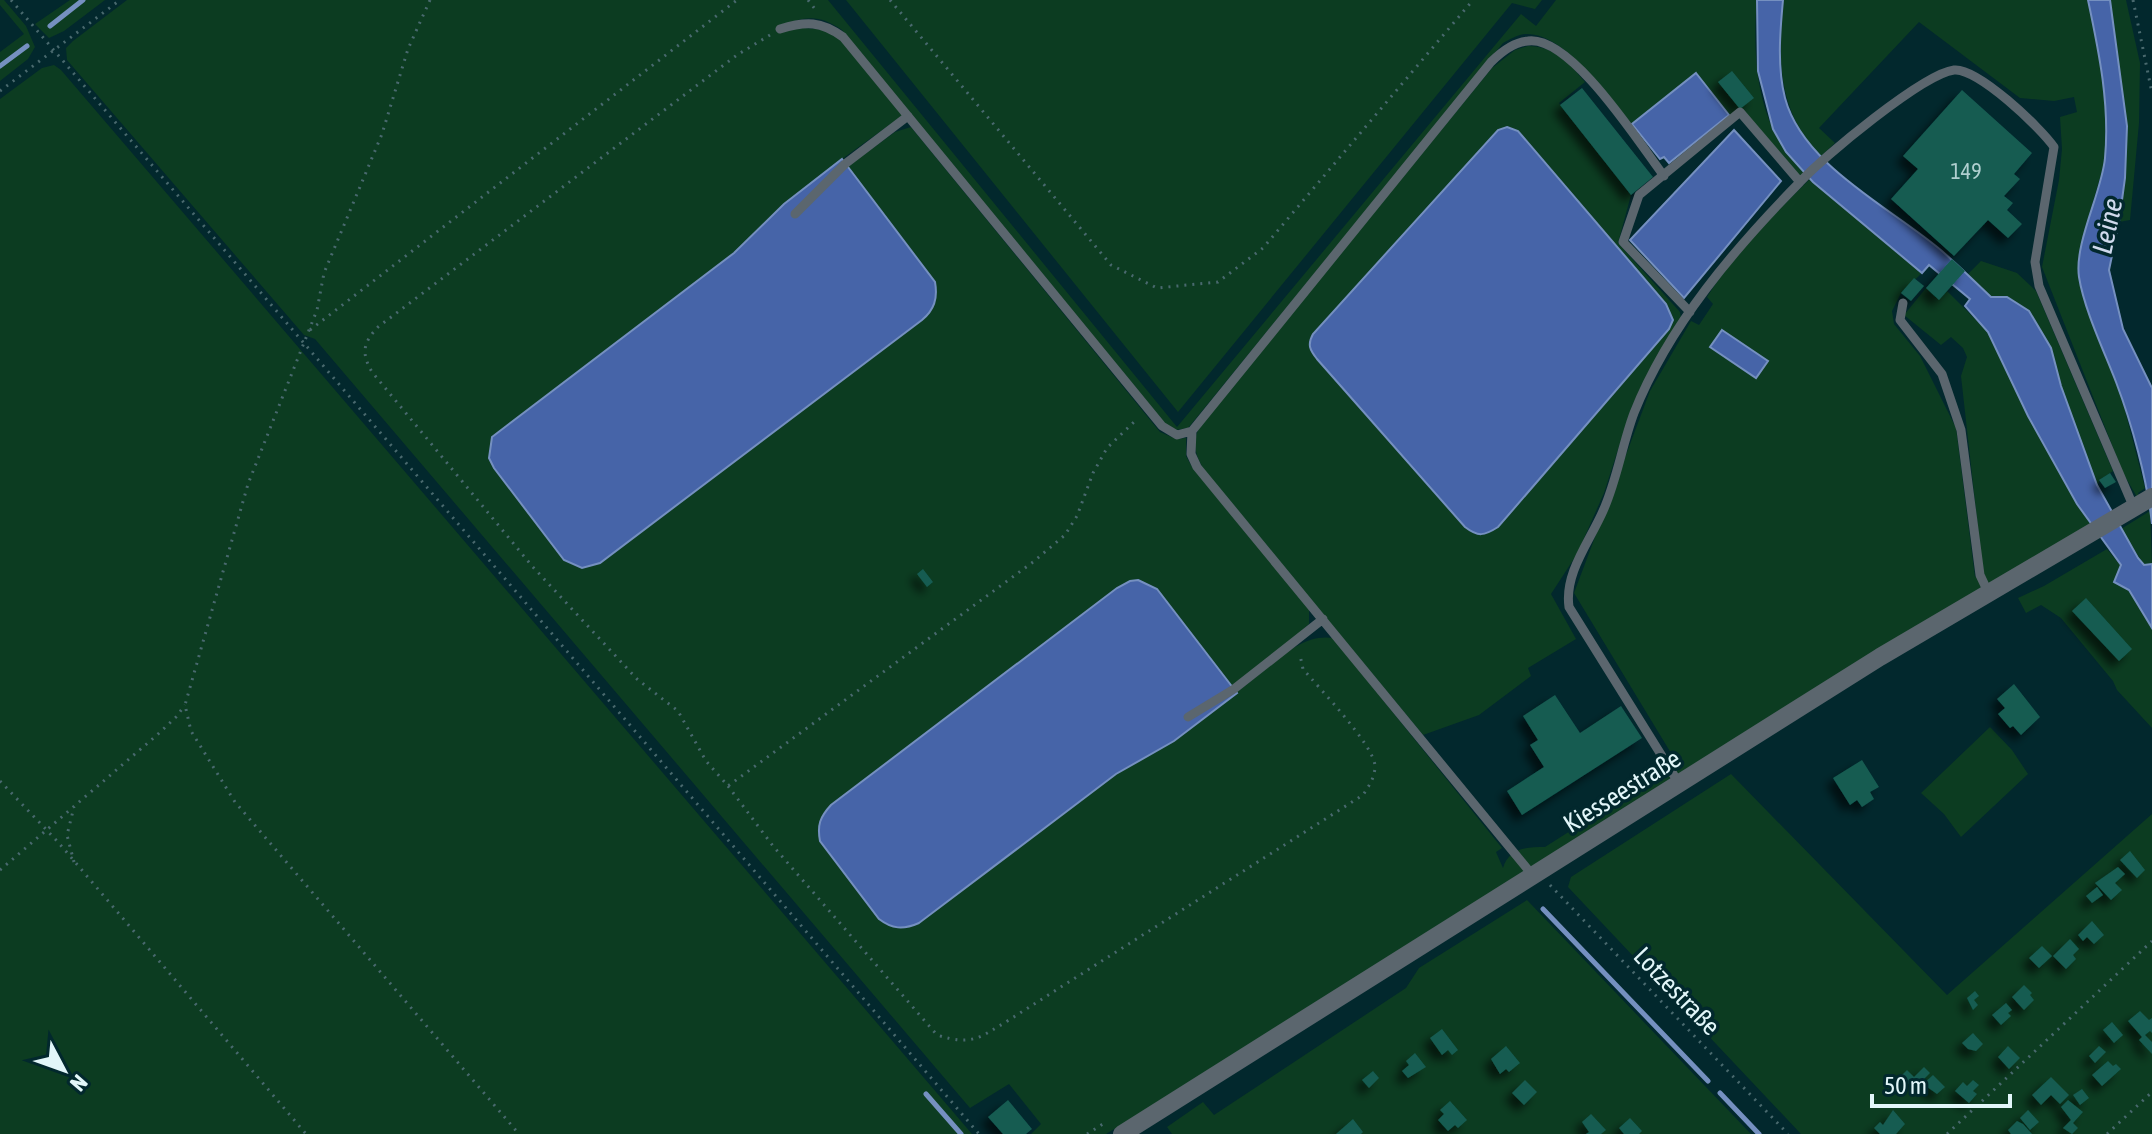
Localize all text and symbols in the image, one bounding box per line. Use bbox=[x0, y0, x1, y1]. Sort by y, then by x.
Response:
house number: 149 bbox=[1950, 158, 1982, 184]
water label: Leine bbox=[2085, 195, 2129, 257]
street label: Kiesseestraße bbox=[1558, 743, 1686, 839]
street label: Lotzestraße bbox=[1628, 941, 1726, 1041]
north arrow bbox=[24, 1030, 104, 1110]
scale bar bbox=[1872, 1058, 2010, 1108]
text: N bbox=[65, 1070, 93, 1097]
text: 50 m bbox=[1884, 1072, 1927, 1099]

